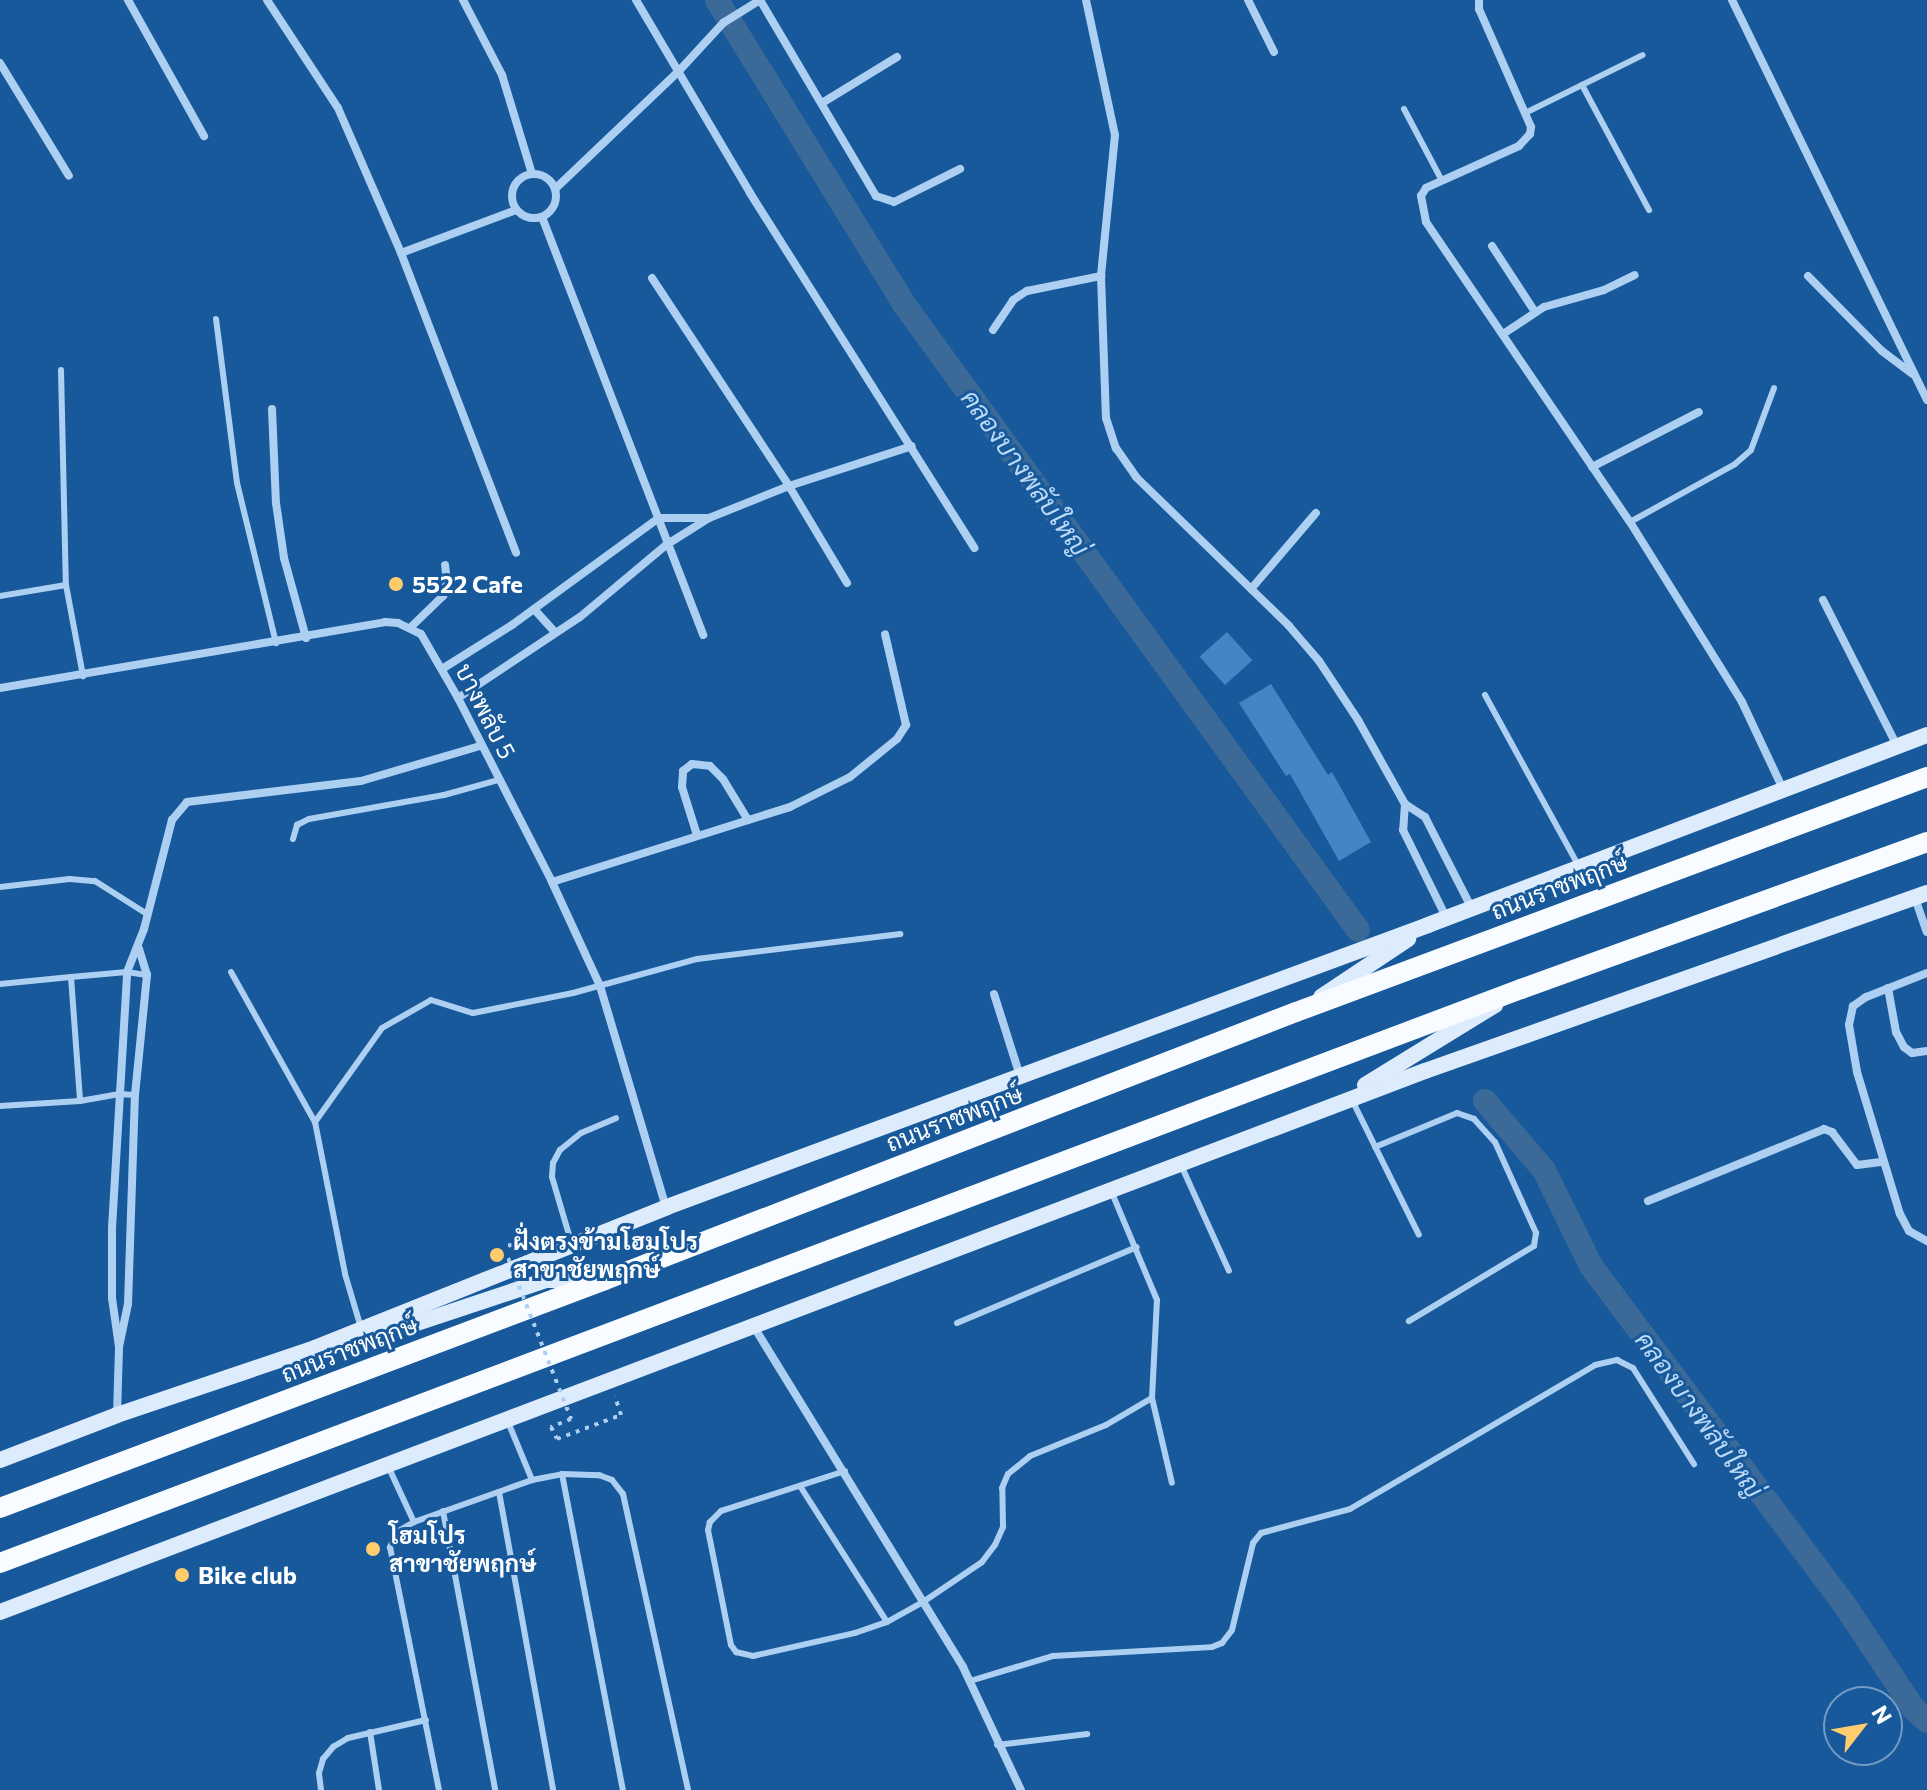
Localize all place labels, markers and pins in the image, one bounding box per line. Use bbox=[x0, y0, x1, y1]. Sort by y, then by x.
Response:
place label: 5522 Cafe bbox=[412, 570, 523, 598]
marker: 5522 Cafe bbox=[387, 575, 405, 593]
place label: ฝั่งตรงข้ามโฮมโปร สาขาชัยพฤกษ์ bbox=[513, 1227, 698, 1283]
marker: ฝั่งตรงข้ามโฮมโปร สาขาชัยพฤกษ์ bbox=[488, 1246, 506, 1264]
place label: โฮมโปร สาขาชัยพฤกษ์ bbox=[389, 1521, 536, 1577]
marker: โฮมโปร สาขาชัยพฤกษ์ bbox=[364, 1540, 382, 1558]
place label: Bike club bbox=[198, 1561, 297, 1589]
marker: Bike club bbox=[173, 1566, 191, 1584]

